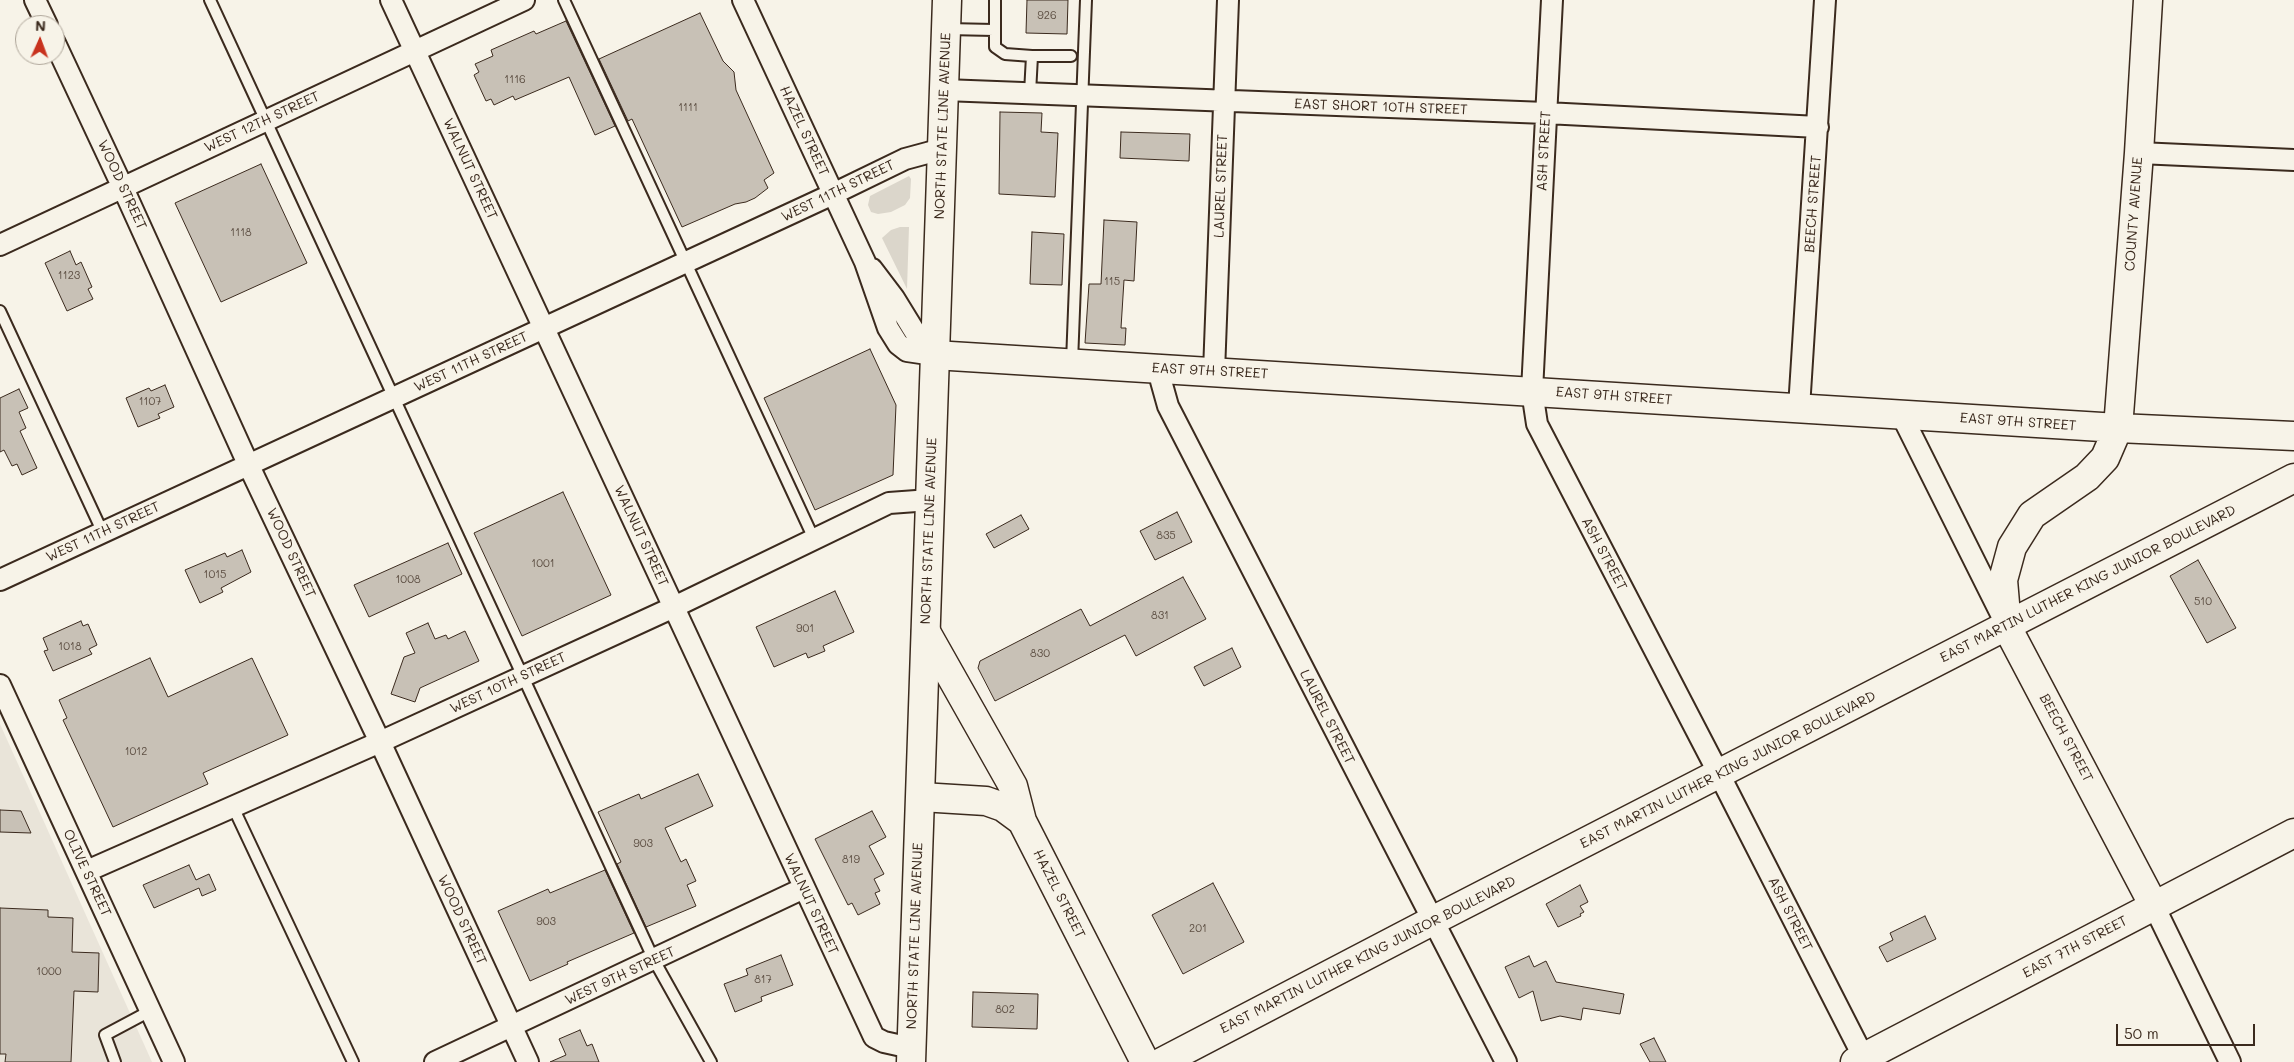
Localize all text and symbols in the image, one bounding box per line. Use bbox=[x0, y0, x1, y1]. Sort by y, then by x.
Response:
house number: 926 bbox=[1037, 9, 1057, 23]
north arrow bbox=[15, 15, 65, 65]
text: N bbox=[35, 16, 46, 35]
street label: NORTH STATE LINE AVENUE bbox=[931, 32, 955, 220]
house number: 1116 bbox=[504, 73, 526, 87]
street label: HAZEL STREET bbox=[776, 83, 832, 179]
street label: WEST 12TH STREET bbox=[202, 88, 322, 156]
street label: EAST SHORT 10TH STREET bbox=[1294, 96, 1468, 118]
house number: 1111 bbox=[678, 101, 698, 115]
street label: ASH STREET bbox=[1534, 110, 1554, 192]
street label: WALNUT STREET bbox=[439, 116, 501, 222]
street label: LAUREL STREET bbox=[1211, 134, 1231, 238]
street label: WOOD STREET bbox=[94, 137, 150, 233]
street label: BEECH STREET bbox=[1801, 155, 1825, 253]
street label: WEST 11TH STREET bbox=[779, 156, 897, 226]
street label: COUNTY AVENUE bbox=[2122, 156, 2146, 272]
house number: 1118 bbox=[230, 226, 252, 240]
house number: 1123 bbox=[58, 269, 80, 283]
house number: 115 bbox=[1104, 275, 1120, 289]
street label: WEST 11TH STREET bbox=[411, 328, 531, 396]
street label: EAST 9TH STREET bbox=[1151, 360, 1269, 382]
street label: EAST 9TH STREET bbox=[1555, 384, 1673, 408]
house number: 1107 bbox=[139, 395, 161, 409]
street label: EAST 9TH STREET bbox=[1959, 410, 2077, 434]
street label: NORTH STATE LINE AVENUE bbox=[917, 437, 941, 625]
street label: WALNUT STREET bbox=[610, 483, 672, 589]
street label: WEST 11TH STREET bbox=[43, 498, 163, 566]
street label: EAST MARTIN LUTHER KING JUNIOR BOULEVARD bbox=[1937, 502, 2239, 666]
street label: WOOD STREET bbox=[263, 505, 319, 601]
street label: ASH STREET bbox=[1578, 515, 1630, 593]
house number: 835 bbox=[1156, 529, 1176, 543]
house number: 1001 bbox=[531, 557, 555, 571]
house number: 1015 bbox=[203, 568, 227, 582]
house number: 1008 bbox=[395, 573, 421, 587]
house number: 510 bbox=[2194, 595, 2212, 609]
house number: 831 bbox=[1151, 609, 1169, 623]
house number: 901 bbox=[796, 622, 814, 636]
house number: 1018 bbox=[58, 640, 82, 654]
house number: 830 bbox=[1030, 647, 1050, 661]
street label: WEST 10TH STREET bbox=[447, 649, 569, 717]
street label: LAUREL STREET bbox=[1296, 667, 1358, 767]
street label: EAST MARTIN LUTHER KING JUNIOR BOULEVARD bbox=[1577, 688, 1879, 852]
street label: BEECH STREET bbox=[2036, 691, 2096, 785]
house number: 1012 bbox=[125, 745, 147, 759]
street label: OLIVE STREET bbox=[59, 827, 115, 919]
house number: 903 bbox=[633, 837, 653, 851]
street label: NORTH STATE LINE AVENUE bbox=[903, 842, 927, 1030]
street label: HAZEL STREET bbox=[1029, 847, 1089, 941]
street label: WALNUT STREET bbox=[780, 851, 842, 957]
house number: 819 bbox=[842, 853, 860, 867]
street label: WOOD STREET bbox=[434, 872, 490, 968]
street label: EAST MARTIN LUTHER KING JUNIOR BOULEVARD bbox=[1217, 873, 1519, 1037]
street label: ASH STREET bbox=[1764, 874, 1816, 954]
street label: EAST 7TH STREET bbox=[2020, 912, 2130, 982]
house number: 903 bbox=[536, 915, 556, 929]
house number: 201 bbox=[1189, 922, 1207, 936]
street label: WEST 9TH STREET bbox=[562, 943, 678, 1009]
house number: 1000 bbox=[36, 965, 62, 979]
house number: 817 bbox=[754, 973, 772, 987]
house number: 802 bbox=[995, 1003, 1015, 1017]
scale bar bbox=[2119, 1014, 2258, 1046]
text: 50 m bbox=[2124, 1023, 2159, 1043]

